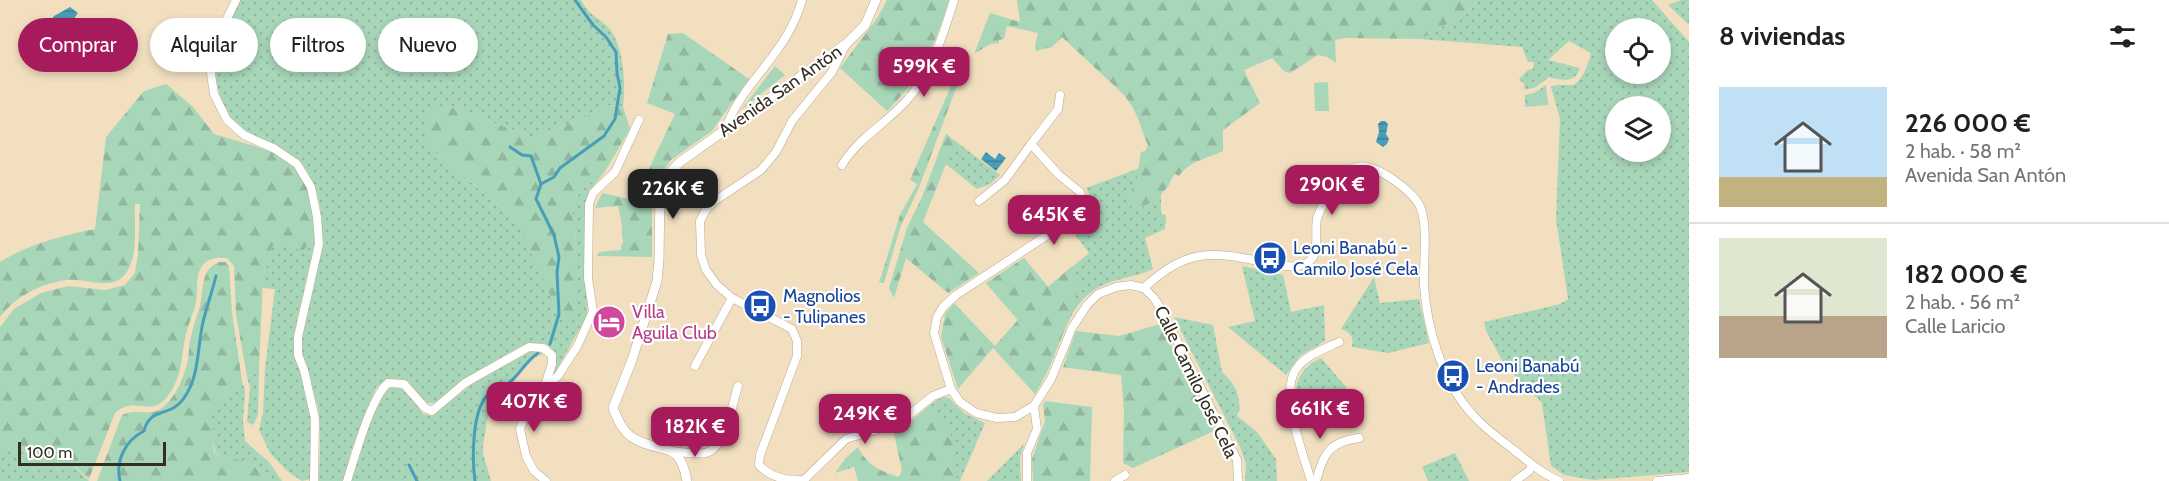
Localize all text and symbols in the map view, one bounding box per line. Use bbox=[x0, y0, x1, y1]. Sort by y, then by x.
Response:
chip: Comprar bbox=[18, 18, 138, 72]
chip: Alquilar bbox=[150, 18, 258, 72]
chip: Filtros bbox=[270, 18, 366, 72]
chip: Nuevo bbox=[378, 18, 478, 72]
map controls bbox=[1605, 18, 1671, 162]
button: locate bbox=[1605, 18, 1671, 84]
text: 8 viviendas bbox=[1719, 20, 1845, 52]
icon: filters bbox=[2106, 20, 2139, 53]
street label: Avenida San Antón bbox=[714, 40, 846, 142]
pin: 599K € bbox=[875, 47, 973, 98]
text: 599K € bbox=[892, 54, 956, 78]
button: layers bbox=[1605, 96, 1671, 162]
text: 226 000 € bbox=[1905, 107, 2031, 139]
icon: home bbox=[1767, 111, 1839, 183]
text: 2 hab. · 58 m² bbox=[1905, 139, 2021, 163]
text: Avenida San Antón bbox=[1905, 163, 2066, 187]
pin: 290K € bbox=[1283, 165, 1381, 216]
pin: 226K € bbox=[624, 169, 722, 220]
text: 290K € bbox=[1299, 172, 1365, 196]
text: 226K € bbox=[642, 176, 704, 200]
pin: 645K € bbox=[1005, 195, 1103, 246]
text: 645K € bbox=[1022, 202, 1086, 226]
place label: Leoni Banabú - Camilo José Cela bbox=[1293, 237, 1419, 280]
bus stop icon: Leoni Banabú - Camilo José Cela bbox=[1252, 240, 1288, 276]
text: 182 000 € bbox=[1905, 258, 2028, 290]
icon: home bbox=[1767, 262, 1839, 334]
place label: Magnolios - Tulipanes bbox=[783, 285, 866, 328]
bus stop icon: Magnolios - Tulipanes bbox=[742, 288, 778, 324]
text: 2 hab. · 56 m² bbox=[1905, 290, 2020, 314]
place label: Villa Aguila Club bbox=[632, 301, 717, 344]
street label: Calle Camilo José Cela bbox=[1150, 302, 1243, 462]
hotel icon: Villa Aguila Club bbox=[591, 304, 627, 340]
text: Calle Laricio bbox=[1905, 314, 2006, 338]
place label: Leoni Banabú - Andrades bbox=[1476, 355, 1579, 398]
bus stop icon: Leoni Banabú - Andrades bbox=[1435, 358, 1471, 394]
pin: 407K € bbox=[485, 382, 583, 433]
text: 407K € bbox=[501, 389, 567, 413]
pin: 661K € bbox=[1271, 389, 1369, 440]
pin: 249K € bbox=[816, 394, 914, 445]
text: 661K € bbox=[1290, 396, 1350, 420]
text: 249K € bbox=[833, 401, 897, 425]
pin: 182K € bbox=[646, 407, 744, 458]
text: 182K € bbox=[665, 414, 725, 438]
scale bar bbox=[18, 439, 166, 466]
text: 100 m bbox=[27, 443, 72, 462]

